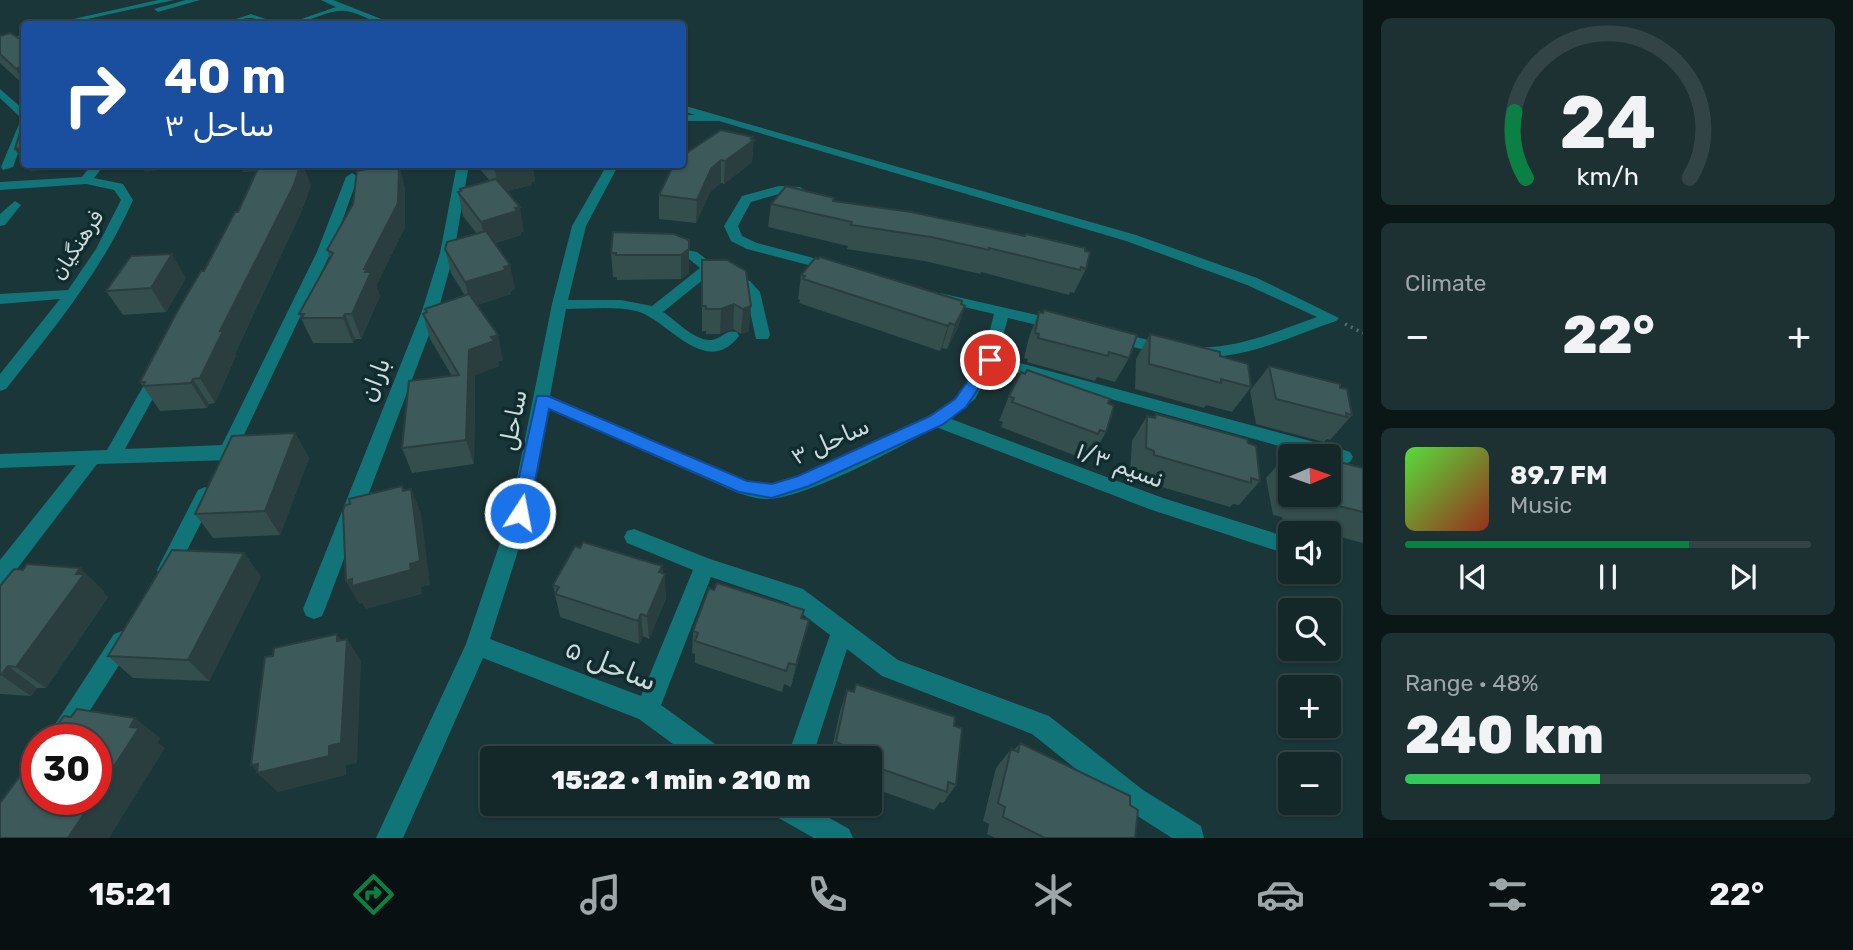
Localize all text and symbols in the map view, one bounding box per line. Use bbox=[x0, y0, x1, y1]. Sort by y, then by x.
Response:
text: 40 m bbox=[164, 47, 286, 105]
icon: right bbox=[49, 49, 140, 140]
text: 24 bbox=[1560, 80, 1656, 166]
text: ساحل ۳ bbox=[164, 106, 274, 144]
text: km/h bbox=[1577, 161, 1639, 190]
street label: فرهنگیان bbox=[45, 205, 108, 284]
text: Climate bbox=[1405, 269, 1486, 297]
text: 22° bbox=[1562, 304, 1655, 366]
text: − bbox=[1405, 313, 1430, 359]
text: + bbox=[1787, 313, 1811, 359]
pin bbox=[960, 330, 1020, 390]
icon: arrive bbox=[971, 341, 1009, 379]
street label: باران bbox=[354, 354, 396, 406]
street label: ساحل bbox=[493, 387, 533, 453]
street label: ساحل ۳ bbox=[786, 411, 874, 471]
street label: نسیم ۱/۳ bbox=[1072, 436, 1168, 495]
north arrow bbox=[1278, 444, 1340, 508]
map controls bbox=[1278, 444, 1341, 815]
text: 89.7 FM bbox=[1510, 460, 1608, 491]
position arrow bbox=[483, 476, 557, 550]
text: Music bbox=[1510, 491, 1572, 519]
button: sound bbox=[1278, 521, 1341, 584]
icon: previous bbox=[1454, 558, 1492, 596]
icon: pause bbox=[1589, 558, 1627, 596]
icon: next bbox=[1724, 558, 1762, 596]
button: search bbox=[1278, 598, 1341, 661]
street label: ساحل ۵ bbox=[560, 631, 662, 698]
text: Range · 48% bbox=[1405, 669, 1539, 697]
button: + bbox=[1278, 675, 1341, 738]
text: 240 km bbox=[1405, 704, 1604, 766]
speed limit sign: 30 bbox=[21, 724, 112, 815]
button: − bbox=[1278, 752, 1341, 815]
text: 15:22 · 1 min · 210 m bbox=[551, 765, 811, 796]
icon: directions bbox=[349, 870, 398, 919]
icon: music bbox=[576, 870, 625, 919]
icon: phone bbox=[803, 870, 852, 919]
icon: climate bbox=[1029, 870, 1078, 919]
icon: car bbox=[1256, 870, 1305, 919]
icon: filters bbox=[1483, 870, 1532, 919]
text: 15:21 bbox=[89, 875, 171, 913]
text: 22° bbox=[1709, 875, 1764, 913]

